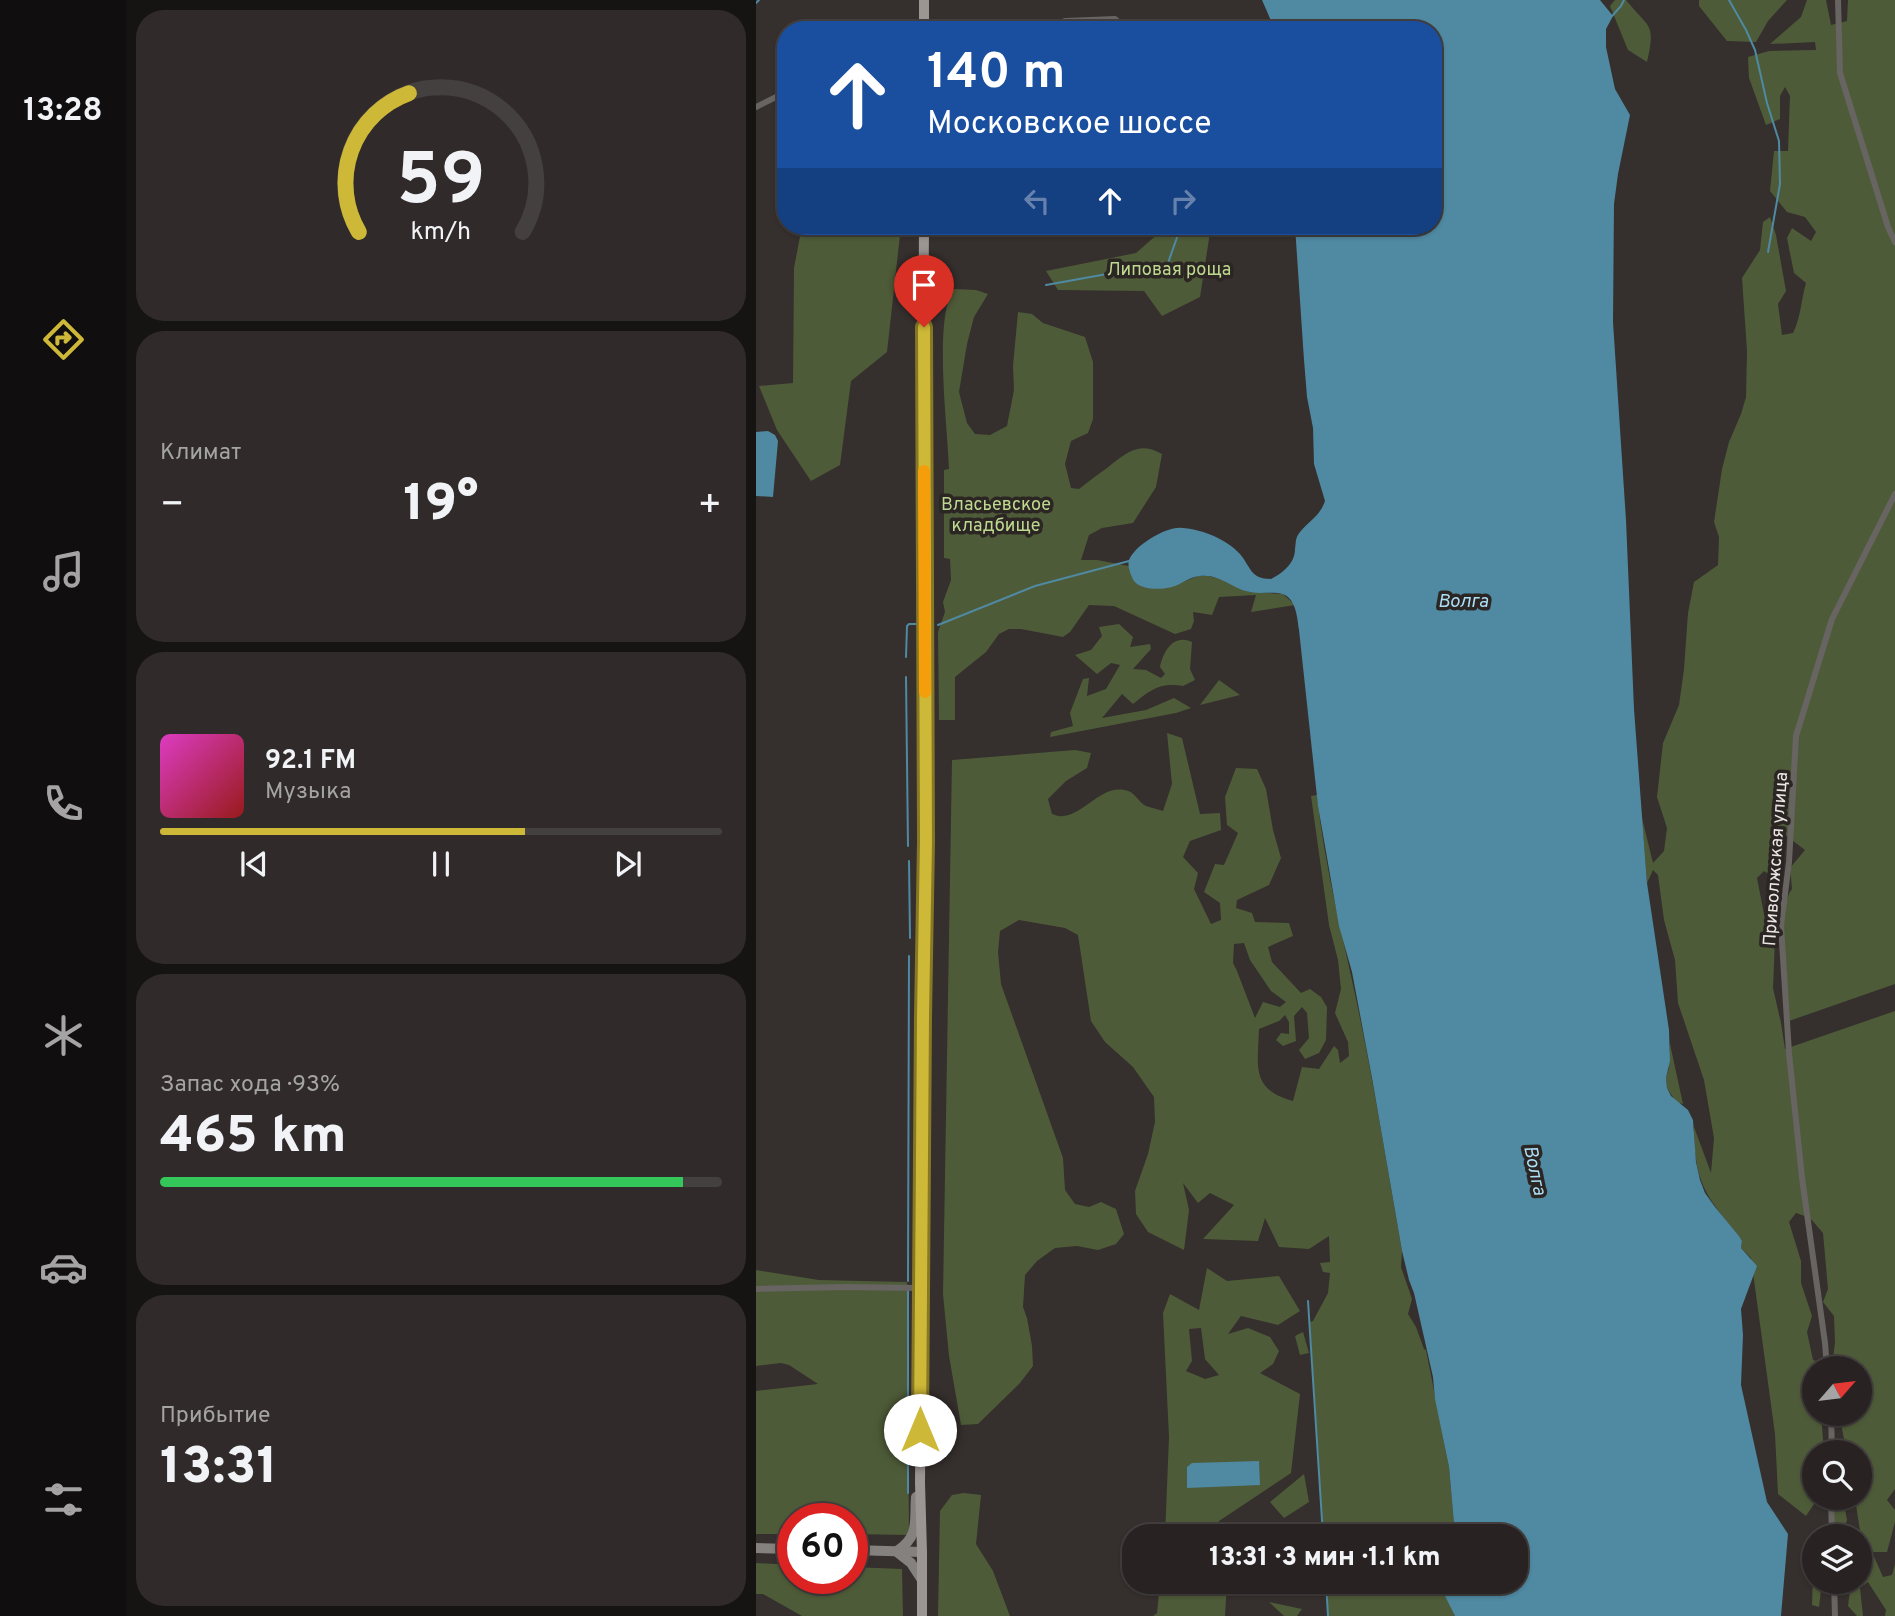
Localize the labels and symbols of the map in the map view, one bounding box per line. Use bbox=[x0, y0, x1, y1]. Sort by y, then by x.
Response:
pin bbox=[894, 255, 954, 327]
park label: Липовая роща bbox=[1107, 259, 1231, 282]
park label: Власьевское кладбище bbox=[941, 494, 1051, 538]
water label: Волга bbox=[1438, 590, 1488, 614]
street label: Приволжская улица bbox=[1759, 771, 1794, 947]
water label: Волга bbox=[1517, 1143, 1551, 1198]
north arrow bbox=[1802, 1356, 1872, 1426]
position arrow bbox=[883, 1393, 957, 1467]
speed limit sign: 60 bbox=[777, 1503, 868, 1594]

